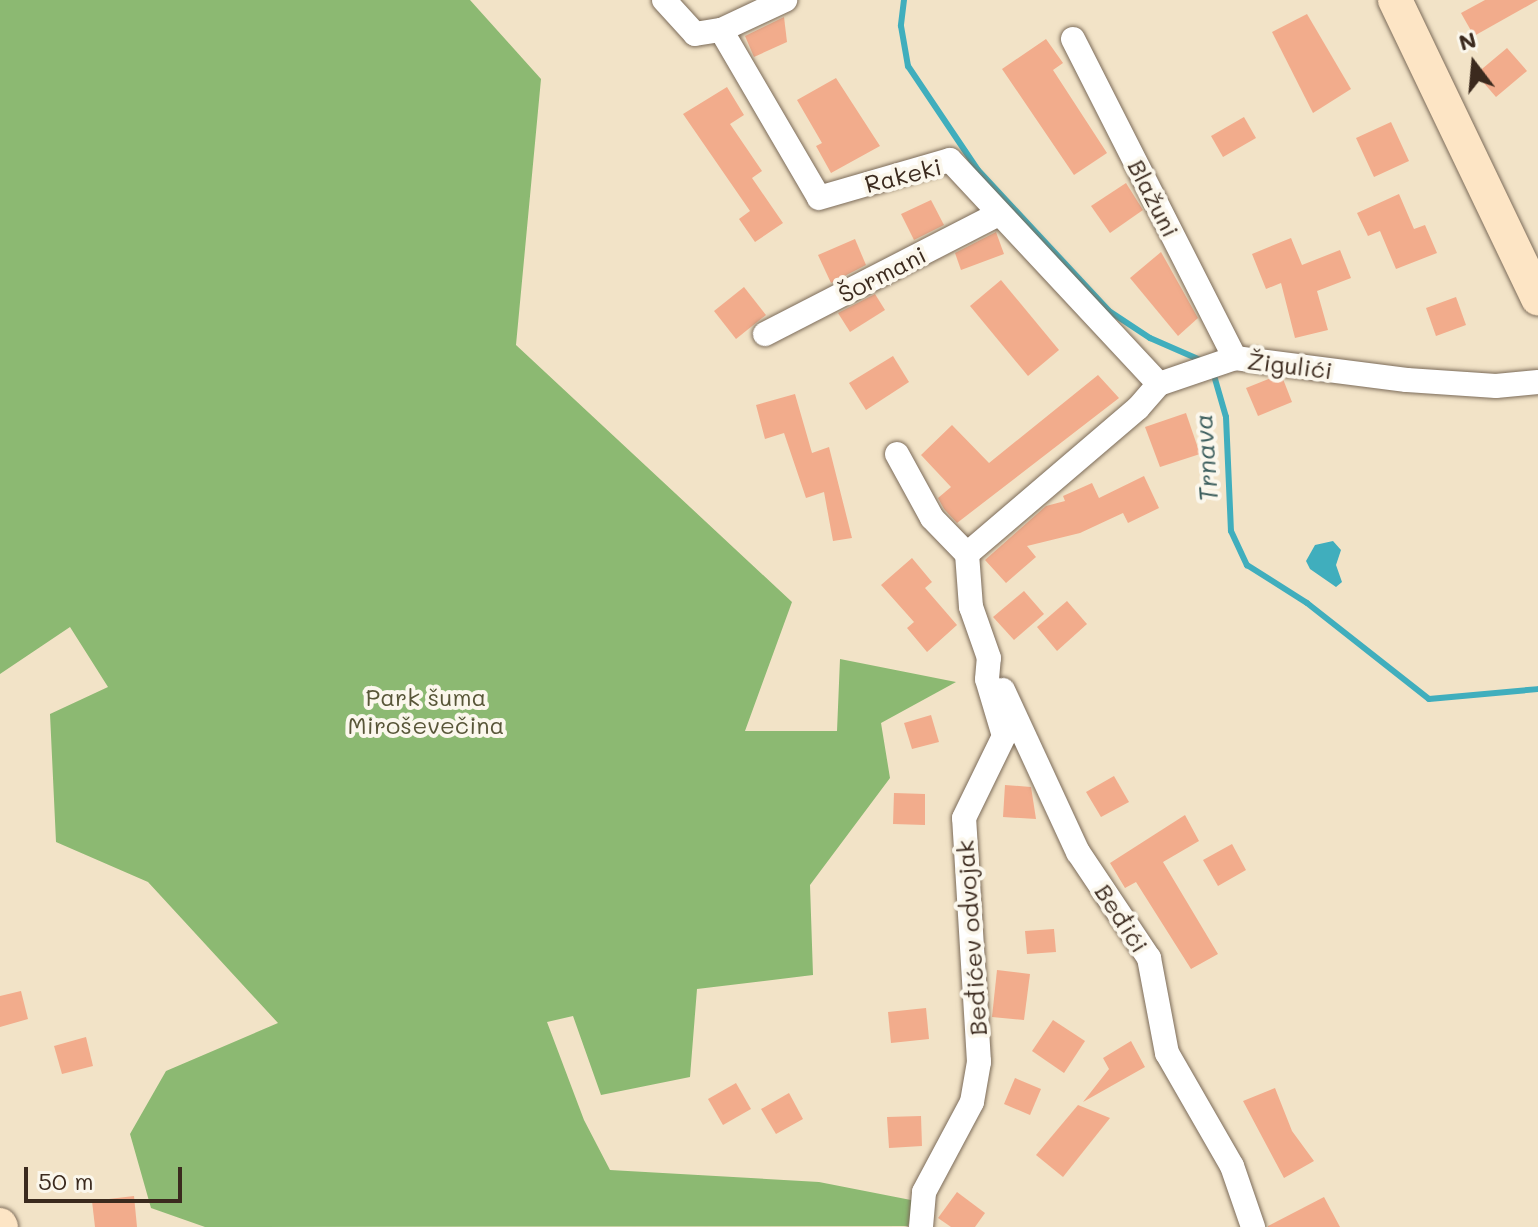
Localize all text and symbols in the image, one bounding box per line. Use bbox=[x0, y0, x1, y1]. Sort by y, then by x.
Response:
north arrow bbox=[1434, 24, 1514, 104]
text: N bbox=[1455, 24, 1479, 57]
street label: Rakeki bbox=[862, 152, 944, 198]
street label: Blažuni bbox=[1122, 154, 1186, 242]
street label: Šormani bbox=[833, 240, 931, 308]
street label: Žigulići bbox=[1246, 346, 1334, 384]
water label: Trnava bbox=[1187, 413, 1225, 503]
park label: Park šuma Miroševečina bbox=[347, 683, 505, 739]
street label: Beđićev odvojak bbox=[950, 839, 992, 1037]
street label: Beđići bbox=[1089, 878, 1155, 958]
scale bar bbox=[28, 1151, 186, 1201]
text: 50 m bbox=[38, 1165, 94, 1196]

